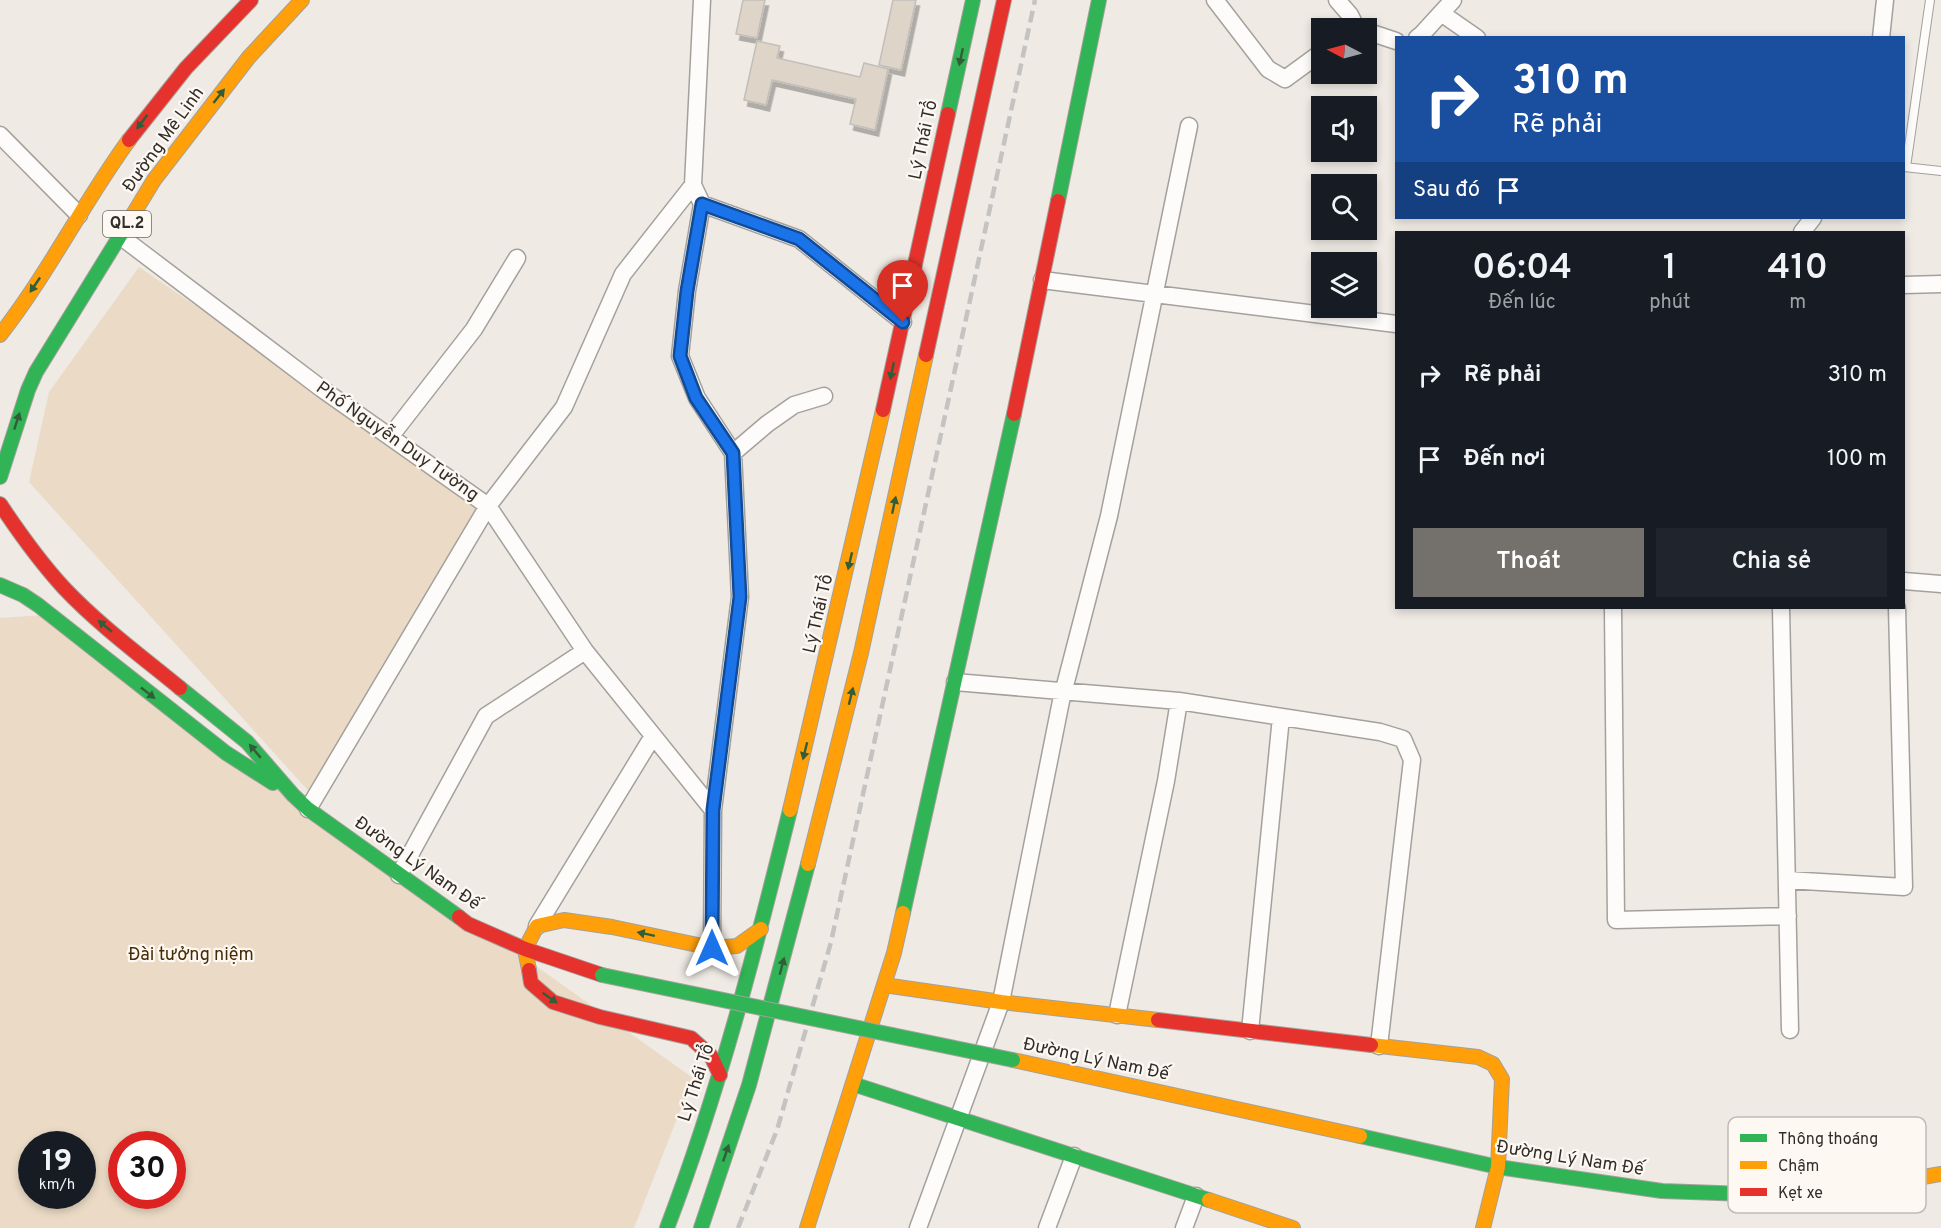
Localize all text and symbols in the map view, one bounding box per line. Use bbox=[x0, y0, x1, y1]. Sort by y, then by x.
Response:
north arrow bbox=[1311, 18, 1377, 84]
map controls bbox=[1311, 18, 1377, 318]
one-way arrow bbox=[955, 48, 965, 66]
text: 310 m bbox=[1512, 56, 1629, 109]
icon: right bbox=[1413, 60, 1491, 138]
street label: Đường Mê Linh bbox=[118, 83, 210, 197]
one-way arrow bbox=[212, 88, 225, 104]
button: sound bbox=[1311, 96, 1377, 162]
street label: Lý Thái Tổ bbox=[900, 97, 944, 182]
text: Rẽ phải bbox=[1512, 108, 1602, 142]
one-way arrow bbox=[136, 113, 148, 129]
button: search bbox=[1311, 174, 1377, 240]
icon: arrive bbox=[1492, 174, 1525, 207]
text: Sau đó bbox=[1413, 177, 1480, 204]
road number: QL.2 bbox=[103, 211, 151, 237]
text: 06:04 bbox=[1472, 246, 1572, 292]
text: 1 bbox=[1663, 246, 1677, 292]
text: 410 bbox=[1768, 246, 1828, 292]
button: layers bbox=[1311, 252, 1377, 318]
pin bbox=[877, 260, 928, 322]
icon: arrive bbox=[886, 269, 919, 302]
one-way arrow bbox=[30, 277, 41, 293]
text: Đến lúc bbox=[1489, 290, 1556, 316]
text: phút bbox=[1649, 290, 1691, 316]
text: m bbox=[1789, 290, 1806, 316]
icon: right bbox=[1413, 359, 1446, 392]
one-way arrow bbox=[887, 362, 897, 380]
text: Rẽ phải bbox=[1464, 362, 1541, 389]
text: 310 m bbox=[1828, 362, 1887, 389]
street label: Phố Nguyễn Duy Tường bbox=[311, 375, 484, 507]
one-way arrow bbox=[13, 412, 23, 430]
icon: arrive bbox=[1413, 443, 1446, 476]
text: Đến nơi bbox=[1464, 446, 1545, 473]
text: 100 m bbox=[1827, 446, 1887, 473]
one-way arrow bbox=[889, 496, 899, 515]
button: Thoát bbox=[1413, 528, 1644, 597]
button: Chia sẻ bbox=[1656, 528, 1887, 597]
one-way arrow bbox=[845, 552, 854, 571]
street label: Lý Thái Tổ bbox=[795, 571, 839, 656]
one-way arrow bbox=[97, 620, 113, 633]
one-way arrow bbox=[846, 686, 856, 705]
one-way arrow bbox=[141, 687, 156, 699]
one-way arrow bbox=[799, 742, 809, 760]
one-way arrow bbox=[249, 744, 262, 759]
street label: Đường Lý Nam Đế bbox=[349, 811, 487, 917]
position arrow bbox=[680, 916, 744, 980]
one-way arrow bbox=[637, 929, 656, 938]
park label: Đài tưởng niệm bbox=[128, 944, 254, 967]
one-way arrow bbox=[778, 957, 787, 975]
one-way arrow bbox=[541, 992, 557, 1004]
street label: Đường Lý Nam Đế bbox=[1021, 1032, 1174, 1087]
street label: Lý Thái Tổ bbox=[670, 1040, 720, 1125]
legend bbox=[1728, 1117, 1926, 1213]
text: Thông thoáng bbox=[1778, 1130, 1878, 1150]
speed limit sign: 30 bbox=[108, 1131, 186, 1209]
street label: Đường Lý Nam Đế bbox=[1495, 1135, 1648, 1182]
text: 19 bbox=[42, 1144, 72, 1181]
one-way arrow bbox=[722, 1144, 732, 1162]
text: Chậm bbox=[1778, 1157, 1819, 1177]
text: km/h bbox=[39, 1176, 75, 1195]
text: Kẹt xe bbox=[1778, 1184, 1823, 1204]

